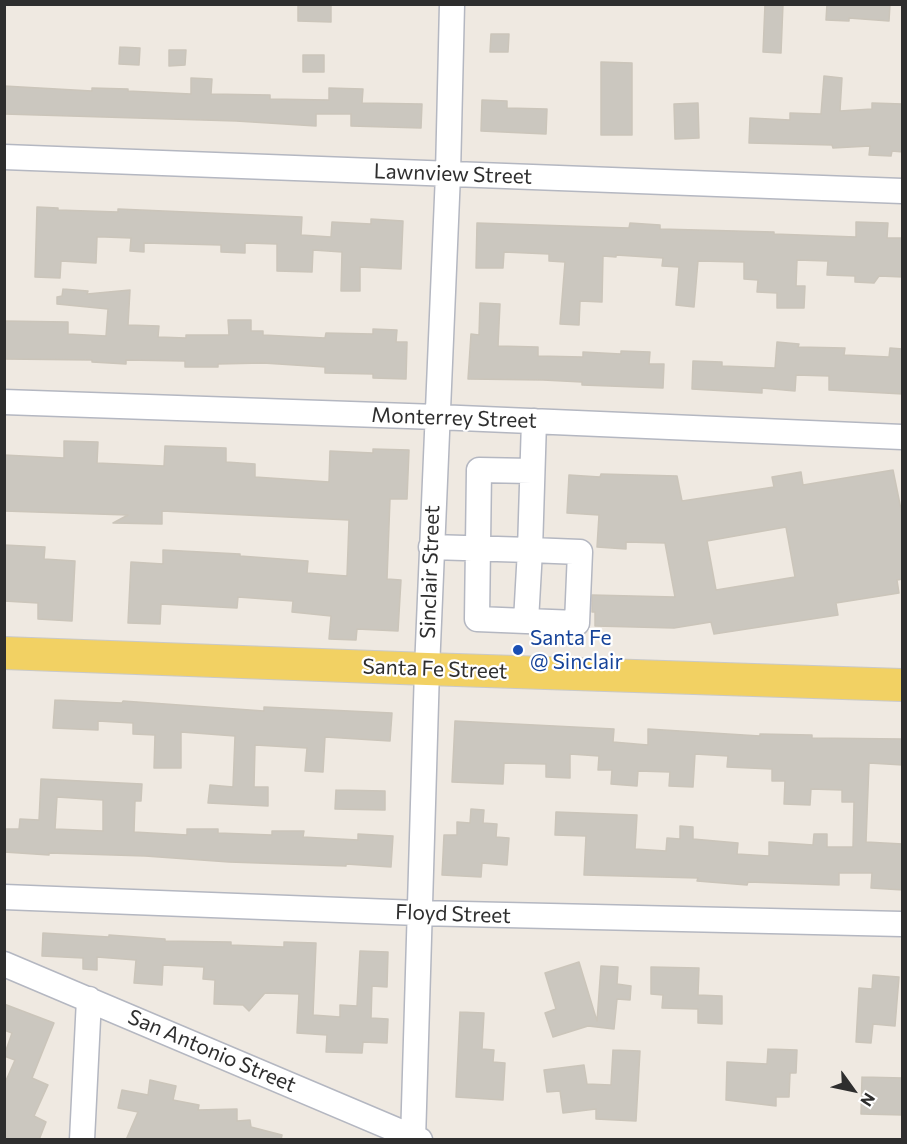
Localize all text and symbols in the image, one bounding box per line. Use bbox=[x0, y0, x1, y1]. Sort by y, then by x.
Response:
street label: Lawnview Street bbox=[373, 159, 533, 189]
street label: Monterrey Street bbox=[371, 403, 537, 433]
street label: Sinclair Street bbox=[415, 505, 445, 639]
place label: Santa Fe @ Sinclair bbox=[530, 625, 623, 675]
marker: Santa Fe @ Sinclair bbox=[511, 643, 525, 657]
street label: Santa Fe Street bbox=[362, 654, 508, 684]
street label: Floyd Street bbox=[395, 899, 511, 929]
street label: San Antonio Street bbox=[124, 1004, 300, 1098]
north arrow bbox=[823, 1060, 883, 1120]
text: N bbox=[857, 1090, 880, 1110]

